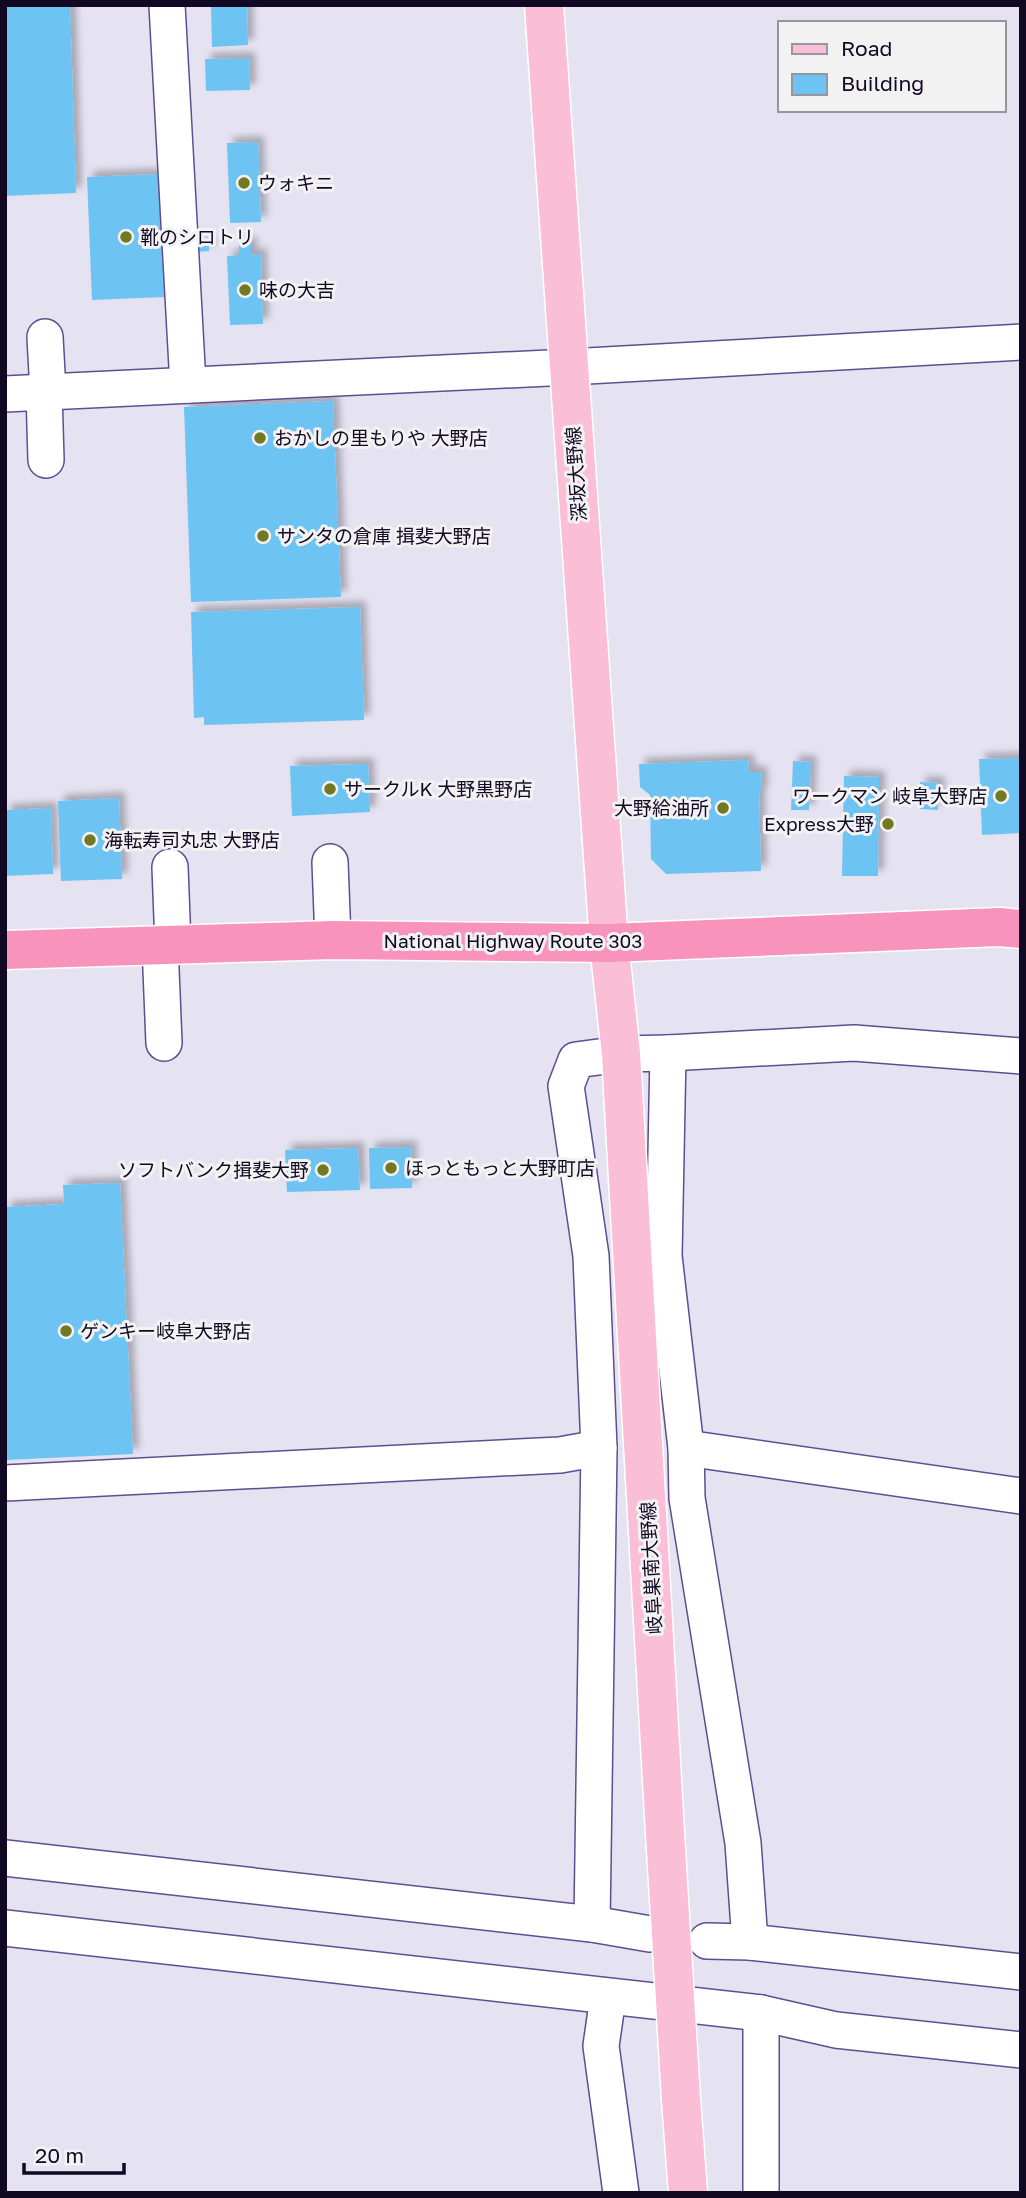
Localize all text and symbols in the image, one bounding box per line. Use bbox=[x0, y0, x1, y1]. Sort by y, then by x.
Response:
legend bbox=[778, 21, 1005, 112]
text: Road bbox=[841, 35, 892, 61]
text: Building bbox=[841, 70, 924, 96]
place label: ウォキニ bbox=[258, 171, 334, 194]
marker: ウォキニ bbox=[236, 175, 252, 191]
place label: 靴のシロトリ bbox=[140, 225, 254, 248]
marker: 靴のシロトリ bbox=[118, 229, 134, 245]
place label: 味の大吉 bbox=[259, 278, 335, 301]
marker: 味の大吉 bbox=[237, 282, 253, 298]
place label: おかしの里もりや 大野店 bbox=[274, 426, 488, 449]
street label: 深坂大野線 bbox=[561, 426, 590, 522]
marker: おかしの里もりや 大野店 bbox=[252, 430, 268, 446]
place label: サンタの倉庫 揖斐大野店 bbox=[277, 524, 491, 547]
marker: サンタの倉庫 揖斐大野店 bbox=[255, 528, 271, 544]
place label: サークルK 大野黒野店 bbox=[344, 777, 532, 800]
marker: サークルK 大野黒野店 bbox=[322, 781, 338, 797]
place label: ワークマン 岐阜大野店 bbox=[792, 784, 987, 807]
marker: ワークマン 岐阜大野店 bbox=[993, 788, 1009, 804]
place label: 大野給油所 bbox=[614, 796, 709, 819]
marker: 大野給油所 bbox=[715, 800, 731, 816]
place label: Express大野 bbox=[764, 812, 874, 835]
marker: Express大野 bbox=[880, 816, 896, 832]
place label: 海転寿司丸忠 大野店 bbox=[104, 828, 280, 851]
marker: 海転寿司丸忠 大野店 bbox=[82, 832, 98, 848]
street label: National Highway Route 303 bbox=[384, 929, 642, 952]
place label: ほっともっと大野町店 bbox=[405, 1156, 595, 1179]
place label: ソフトバンク揖斐大野 bbox=[118, 1158, 309, 1181]
marker: ほっともっと大野町店 bbox=[383, 1160, 399, 1176]
marker: ソフトバンク揖斐大野 bbox=[315, 1162, 331, 1178]
place label: ゲンキー岐阜大野店 bbox=[80, 1319, 251, 1342]
marker: ゲンキー岐阜大野店 bbox=[58, 1323, 74, 1339]
street label: 岐阜巣南大野線 bbox=[636, 1501, 665, 1635]
scale bar bbox=[24, 2132, 124, 2176]
text: 20 m bbox=[35, 2142, 84, 2168]

